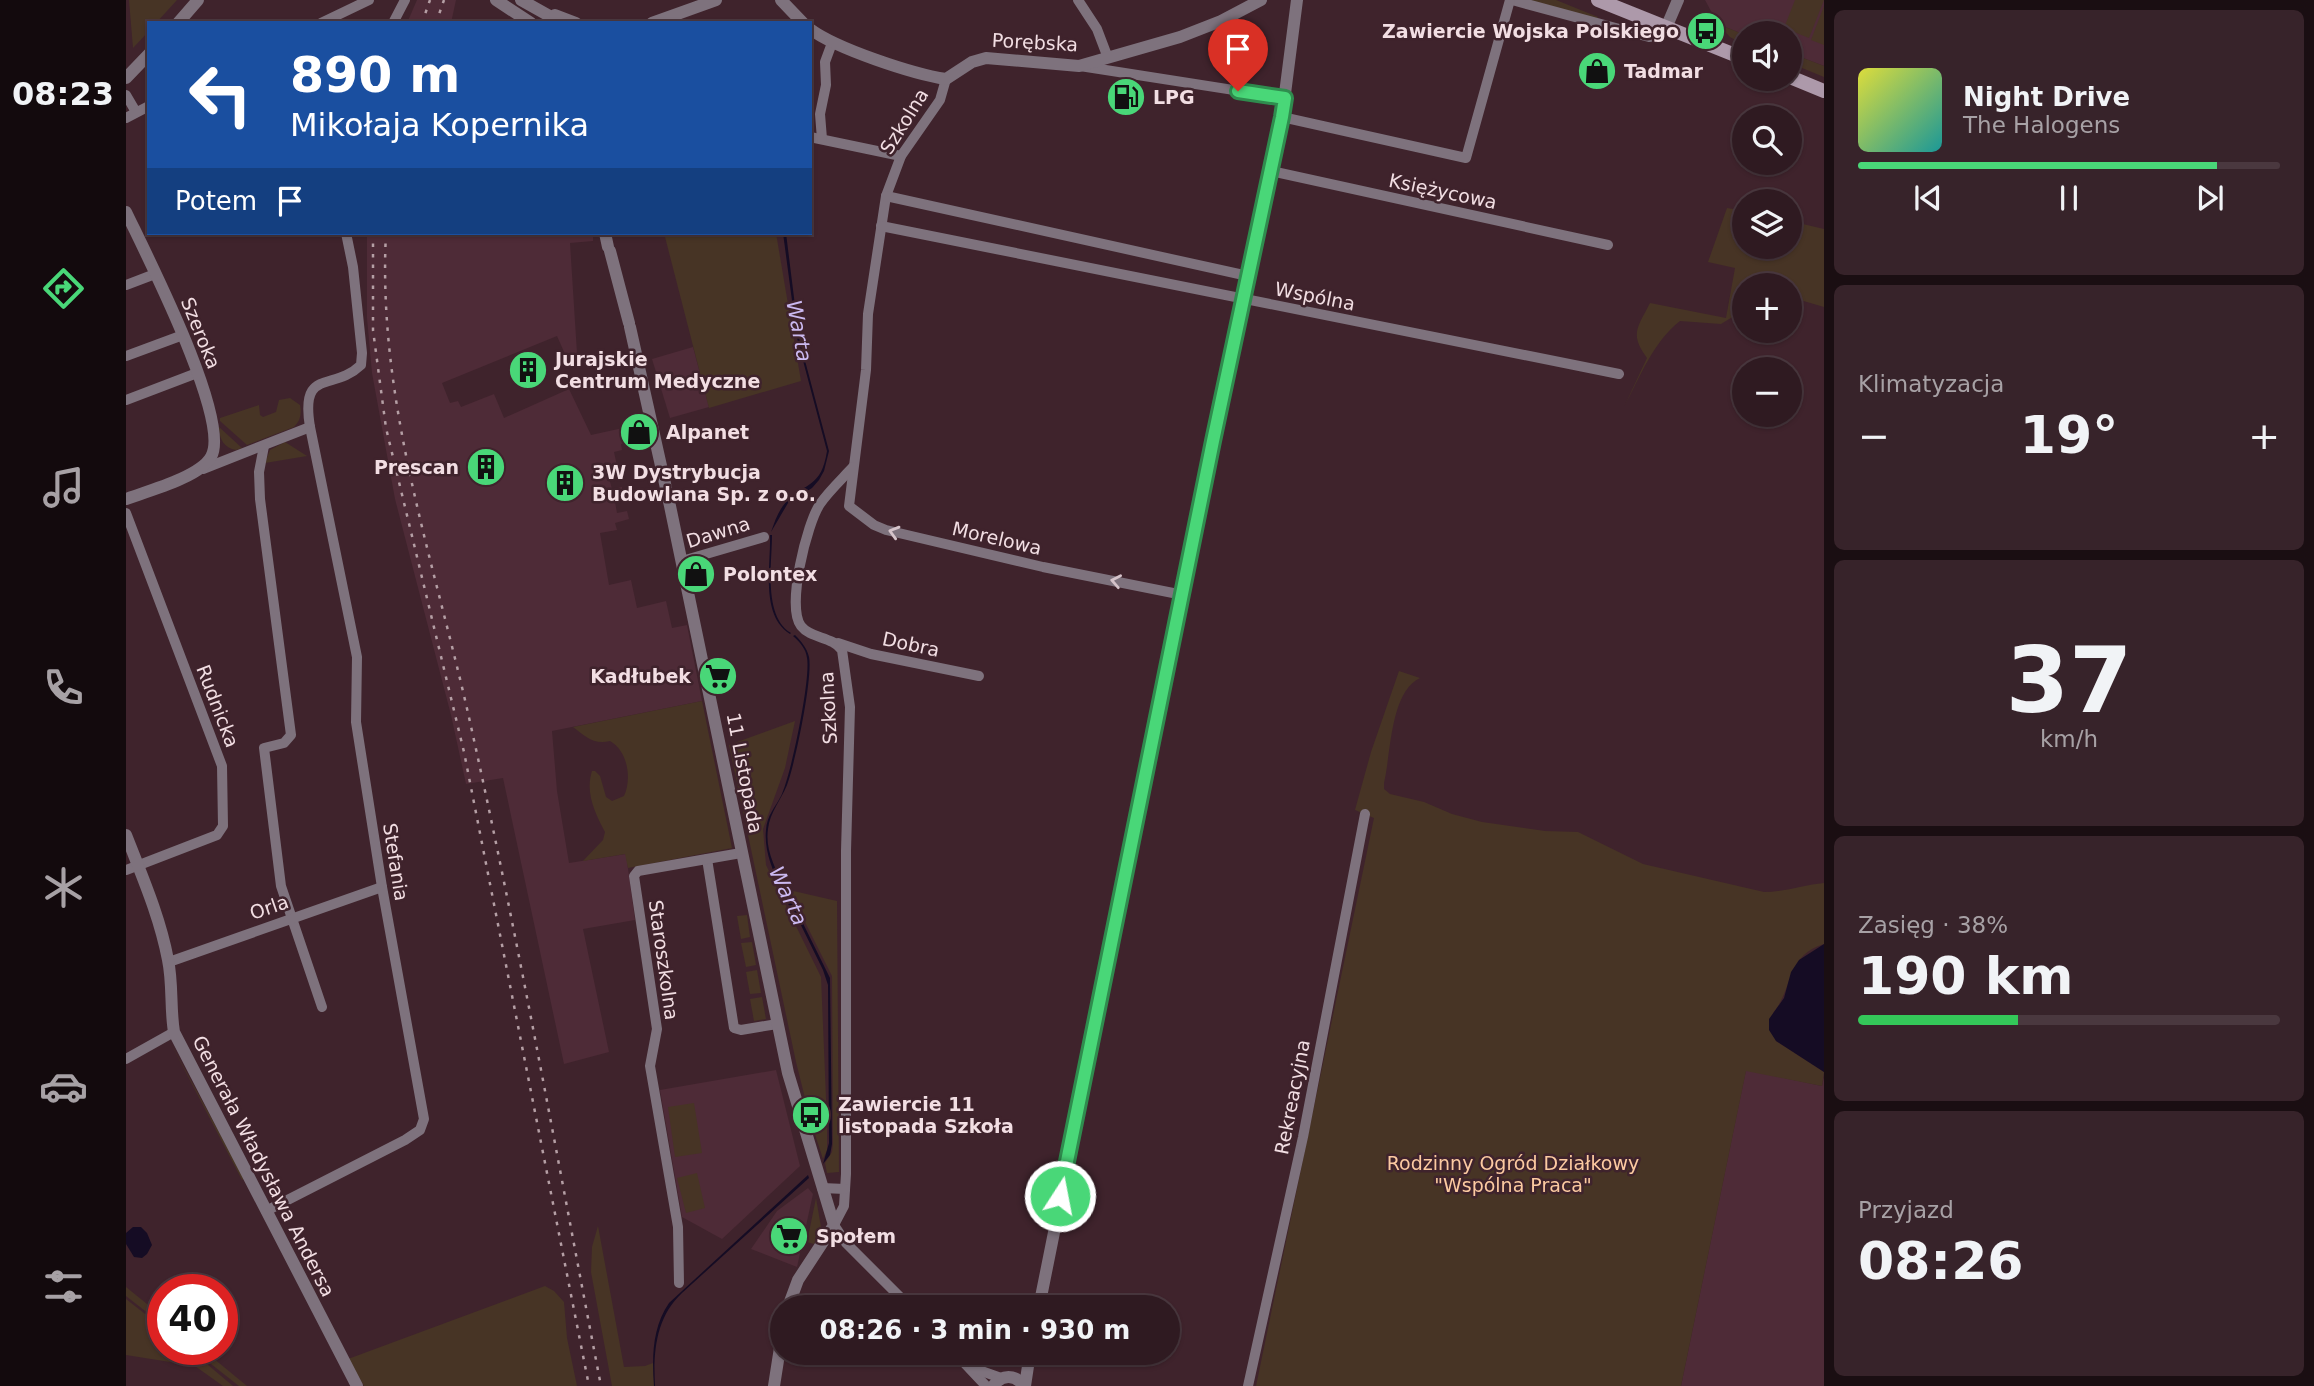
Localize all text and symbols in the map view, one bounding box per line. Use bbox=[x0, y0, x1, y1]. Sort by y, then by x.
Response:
bus stop icon: Zawiercie Wojska Polskiego bbox=[1685, 10, 1727, 52]
pin bbox=[1208, 19, 1268, 91]
place label: Zawiercie Wojska Polskiego bbox=[1382, 20, 1679, 42]
map controls bbox=[1732, 21, 1802, 427]
button: sound bbox=[1732, 21, 1802, 91]
street label: Porębska bbox=[991, 29, 1079, 55]
icon: arrive bbox=[1219, 30, 1257, 68]
text: 890 m bbox=[290, 47, 460, 104]
icon: left bbox=[175, 49, 266, 140]
shop icon: Tadmar bbox=[1576, 50, 1618, 92]
place label: Tadmar bbox=[1624, 60, 1704, 82]
text: 08:23 bbox=[12, 75, 114, 113]
fuel station icon: LPG bbox=[1105, 76, 1147, 118]
text: Night Drive bbox=[1963, 82, 2130, 112]
street label: Szkolna bbox=[875, 84, 933, 158]
place label: LPG bbox=[1153, 86, 1195, 108]
button: search bbox=[1732, 105, 1802, 175]
text: Mikołaja Kopernika bbox=[290, 106, 589, 144]
text: The Halogens bbox=[1963, 112, 2120, 138]
street label: Księżycowa bbox=[1387, 169, 1499, 213]
icon: previous bbox=[1909, 179, 1947, 217]
icon: pause bbox=[2050, 179, 2088, 217]
icon: next bbox=[2191, 179, 2229, 217]
icon: arrive bbox=[271, 182, 309, 220]
text: Potem bbox=[175, 186, 257, 216]
button: layers bbox=[1732, 189, 1802, 259]
icon: directions bbox=[39, 264, 88, 313]
button: + bbox=[1732, 273, 1802, 343]
street label: Wspólna bbox=[1273, 277, 1357, 315]
street label: Szeroka bbox=[177, 294, 225, 372]
water label: Warta bbox=[781, 298, 817, 364]
place label: Jurajskie Centrum Medyczne bbox=[553, 348, 760, 392]
building icon: Jurajskie Centrum Medyczne bbox=[507, 349, 549, 391]
button: − bbox=[1732, 357, 1802, 427]
text: Klimatyzacja bbox=[1858, 371, 2004, 397]
text: 19° bbox=[2020, 405, 2118, 465]
shop icon: Alpanet bbox=[618, 411, 660, 453]
text: − bbox=[1858, 414, 1890, 458]
text: + bbox=[2248, 414, 2280, 458]
place label: Alpanet bbox=[666, 421, 749, 443]
building icon: Prescan bbox=[465, 446, 507, 488]
place label: Prescan bbox=[374, 456, 459, 478]
place label: 3W Dystrybucja Budowlana Sp. z o.o. bbox=[592, 461, 816, 505]
building icon: 3W Dystrybucja Budowlana Sp. z o.o. bbox=[544, 462, 586, 504]
icon: music bbox=[39, 463, 88, 512]
street label: Dawna bbox=[683, 512, 753, 552]
street label: Morelowa bbox=[950, 517, 1044, 559]
one-way arrow bbox=[888, 526, 900, 540]
shop icon: Polontex bbox=[675, 553, 717, 595]
place label: Polontex bbox=[723, 563, 817, 585]
one-way arrow bbox=[1110, 575, 1122, 590]
street label: Dobra bbox=[880, 627, 942, 661]
text: 37 bbox=[2006, 628, 2132, 733]
supermarket icon: Kadłubek bbox=[697, 655, 739, 697]
street label: Rudnicka bbox=[192, 662, 244, 750]
icon: phone bbox=[39, 663, 88, 712]
place label: Kadłubek bbox=[590, 665, 691, 687]
street label: Szkolna bbox=[815, 671, 841, 745]
street label: 11 Listopada bbox=[723, 711, 767, 835]
text: km/h bbox=[2040, 726, 2098, 752]
street label: Stefania bbox=[379, 822, 413, 902]
icon: climate bbox=[39, 863, 88, 912]
water label: Warta bbox=[764, 863, 812, 929]
street label: Orla bbox=[247, 890, 291, 924]
street label: Staroszkolna bbox=[645, 899, 683, 1021]
text: Zasięg · 38% bbox=[1858, 912, 2008, 938]
text: 190 km bbox=[1858, 946, 2073, 1006]
street label: Generała Władysława Andersa bbox=[188, 1032, 340, 1300]
street label: Rekreacyjna bbox=[1270, 1038, 1314, 1156]
icon: car bbox=[39, 1062, 88, 1111]
place label: Zawiercie 11 listopada Szkoła bbox=[838, 1093, 1014, 1137]
bus stop icon: Zawiercie 11 listopada Szkoła bbox=[790, 1094, 832, 1136]
park label: Rodzinny Ogród Działkowy "Wspólna Praca" bbox=[1387, 1152, 1639, 1196]
position arrow bbox=[1023, 1159, 1097, 1233]
text: Przyjazd bbox=[1858, 1197, 1954, 1223]
supermarket icon: Społem bbox=[768, 1215, 810, 1257]
place label: Społem bbox=[816, 1225, 896, 1247]
text: 08:26 bbox=[1858, 1231, 2024, 1291]
icon: filters bbox=[39, 1262, 88, 1311]
speed limit sign: 40 bbox=[147, 1274, 238, 1365]
text: 08:26 · 3 min · 930 m bbox=[820, 1315, 1130, 1345]

